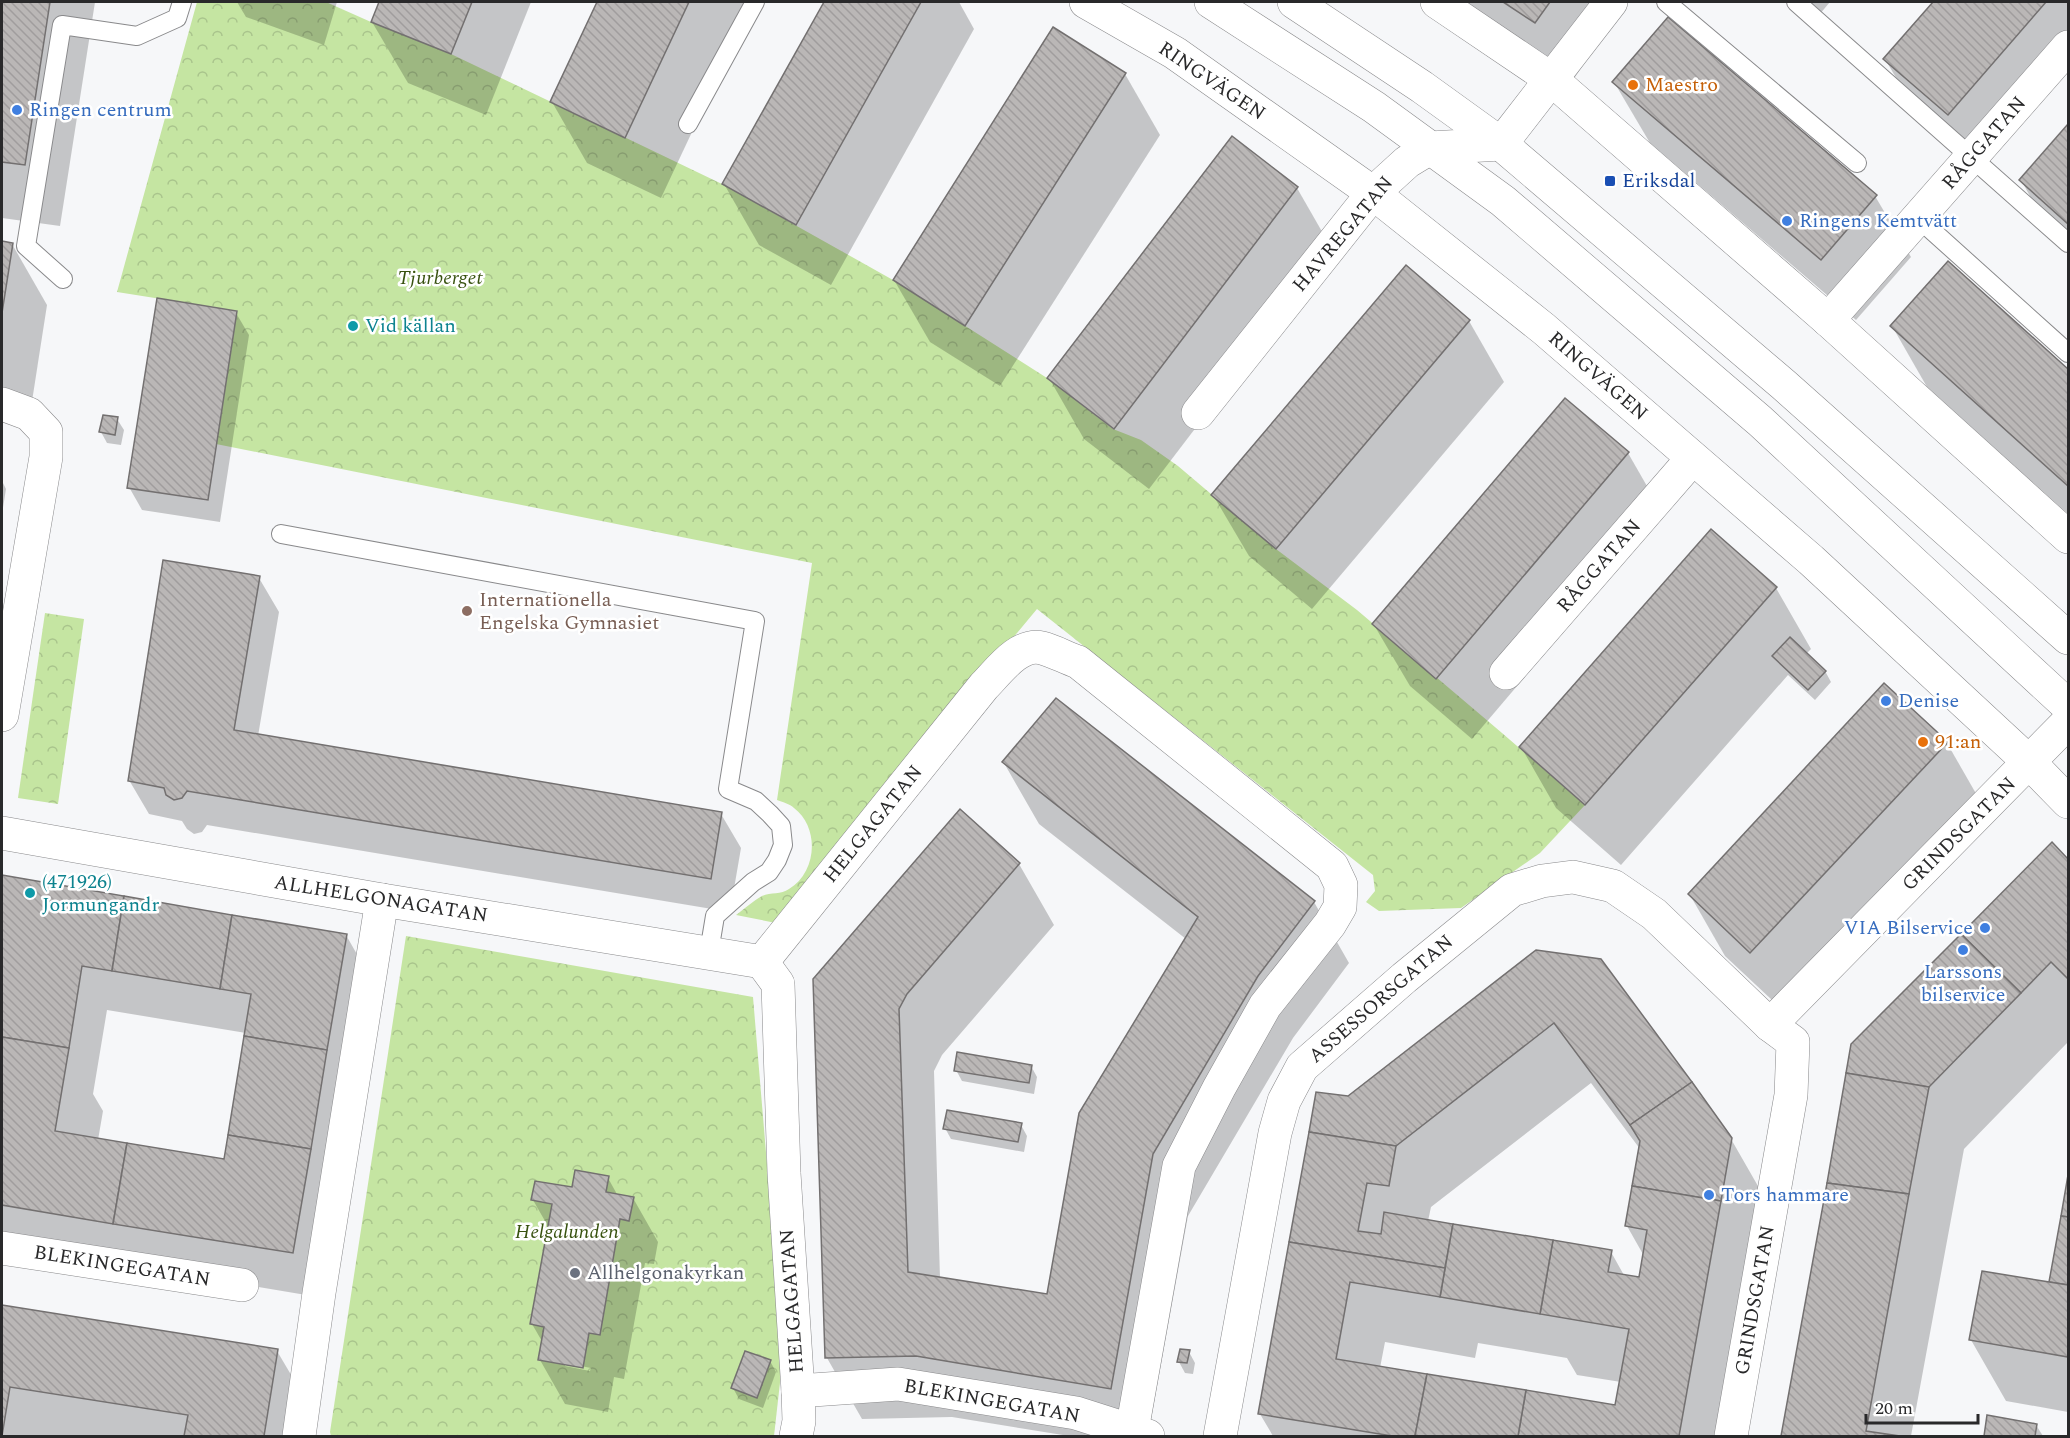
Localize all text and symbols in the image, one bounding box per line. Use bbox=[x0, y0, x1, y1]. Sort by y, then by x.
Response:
street label: RINGVÄGEN bbox=[1152, 34, 1272, 128]
place label: Maestro bbox=[1645, 70, 1718, 100]
marker: Maestro bbox=[1626, 78, 1640, 92]
street label: RÅGGATAN bbox=[1935, 89, 2033, 197]
place label: Ringen centrum bbox=[29, 95, 172, 125]
marker: Ringen centrum bbox=[10, 103, 24, 117]
place label: Eriksdal bbox=[1622, 166, 1695, 196]
street label: HAVREGATAN bbox=[1285, 169, 1401, 299]
marker: Eriksdal bbox=[1603, 174, 1617, 188]
place label: Ringens Kemtvätt bbox=[1799, 206, 1957, 236]
marker: Ringens Kemtvätt bbox=[1780, 214, 1794, 228]
park label: Tjurberget bbox=[397, 263, 483, 293]
place label: Vid källan bbox=[365, 311, 456, 341]
marker: Vid källan bbox=[346, 319, 360, 333]
street label: RINGVÄGEN bbox=[1541, 324, 1655, 428]
street label: RÅGGATAN bbox=[1550, 512, 1648, 620]
place label: Internationella Engelska Gymnasiet bbox=[479, 585, 659, 638]
marker: Internationella Engelska Gymnasiet bbox=[460, 604, 474, 618]
place label: Denise bbox=[1898, 686, 1959, 716]
marker: Denise bbox=[1879, 694, 1893, 708]
place label: 91:an bbox=[1935, 727, 1981, 757]
marker: 91:an bbox=[1916, 735, 1930, 749]
street label: HELGAGATAN bbox=[816, 758, 930, 890]
street label: GRINDSGATAN bbox=[1895, 770, 2023, 898]
place label: (471926) Jormungandr bbox=[42, 867, 159, 920]
street label: ALLHELGONAGATAN bbox=[272, 867, 490, 931]
marker: (471926) Jormungandr bbox=[23, 886, 37, 900]
place label: VIA Bilservice bbox=[1844, 913, 1973, 943]
marker: VIA Bilservice bbox=[1978, 921, 1992, 935]
street label: ASSESSORSGATAN bbox=[1302, 927, 1460, 1071]
marker: Larssons bilservice bbox=[1956, 943, 1970, 957]
place label: Larssons bilservice bbox=[1921, 957, 2005, 1010]
place label: Tors hammare bbox=[1721, 1180, 1849, 1210]
marker: Tors hammare bbox=[1702, 1188, 1716, 1202]
park label: Helgalunden bbox=[515, 1217, 619, 1247]
street label: GRINDSGATAN bbox=[1727, 1223, 1783, 1377]
street label: HELGAGATAN bbox=[772, 1228, 812, 1374]
street label: BLEKINGEGATAN bbox=[32, 1237, 212, 1295]
place label: Allhelgonakyrkan bbox=[587, 1258, 744, 1288]
marker: Allhelgonakyrkan bbox=[568, 1266, 582, 1280]
street label: BLEKINGEGATAN bbox=[902, 1371, 1082, 1431]
scale bar bbox=[1866, 1387, 1978, 1425]
text: 20 m bbox=[1875, 1395, 1913, 1422]

